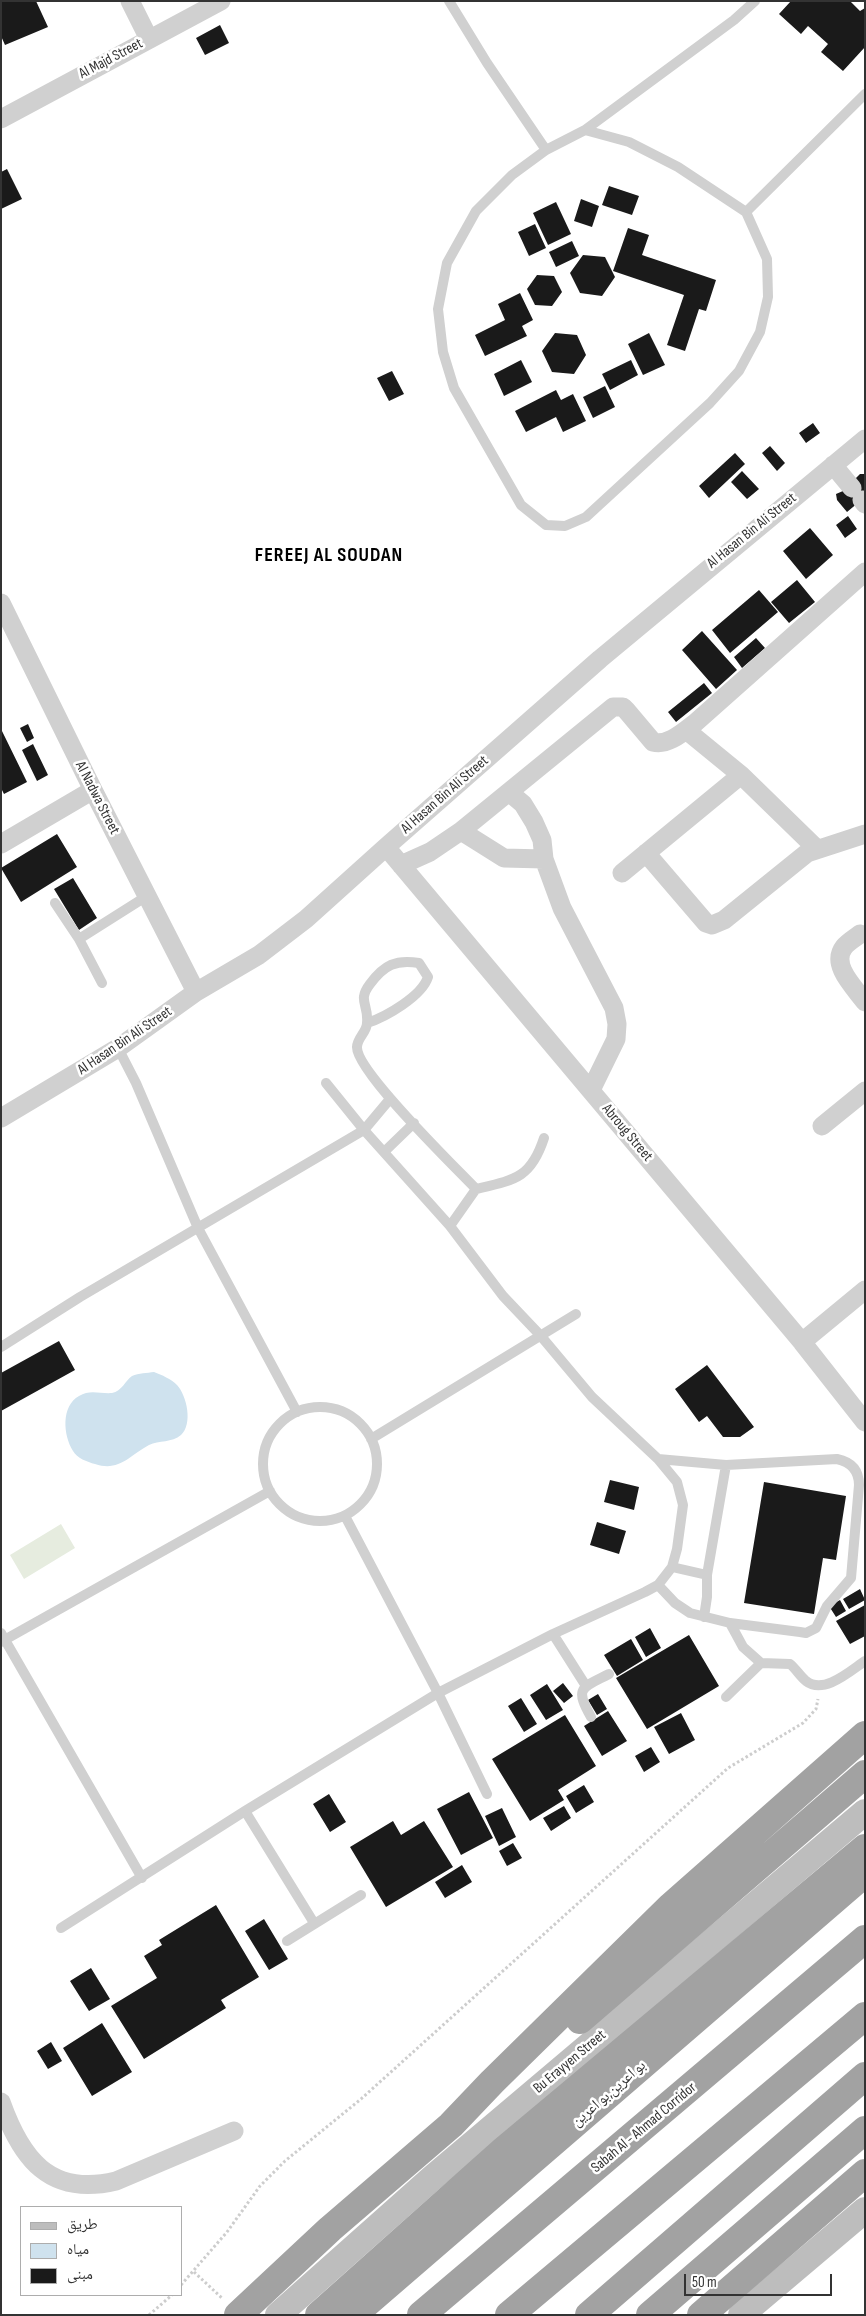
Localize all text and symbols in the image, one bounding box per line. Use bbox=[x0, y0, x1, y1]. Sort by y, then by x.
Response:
street label: Al Majd Street bbox=[76, 35, 146, 83]
street label: Al Hasan Bin Ali Street bbox=[704, 489, 800, 573]
district label: FEREEJ AL SOUDAN bbox=[253, 544, 405, 568]
street label: Al Hasan Bin Ali Street bbox=[398, 752, 492, 838]
street label: Al Nadwa Street bbox=[71, 758, 123, 838]
street label: Al Hasan Bin Ali Street bbox=[74, 1003, 176, 1079]
street label: Abroug Street bbox=[598, 1101, 656, 1165]
street label: Bu Erayyen Street bbox=[530, 2026, 610, 2098]
street label: بو اعرين,بو اعرين bbox=[568, 2057, 650, 2131]
street label: Sabah Al - Ahmad Corridor bbox=[588, 2079, 700, 2177]
legend bbox=[20, 2206, 182, 2296]
text: طريق bbox=[67, 2215, 98, 2234]
text: مياه bbox=[67, 2240, 89, 2259]
scale bar bbox=[686, 2264, 834, 2296]
text: مبنى bbox=[67, 2265, 93, 2284]
text: 50 m bbox=[692, 2273, 717, 2292]

